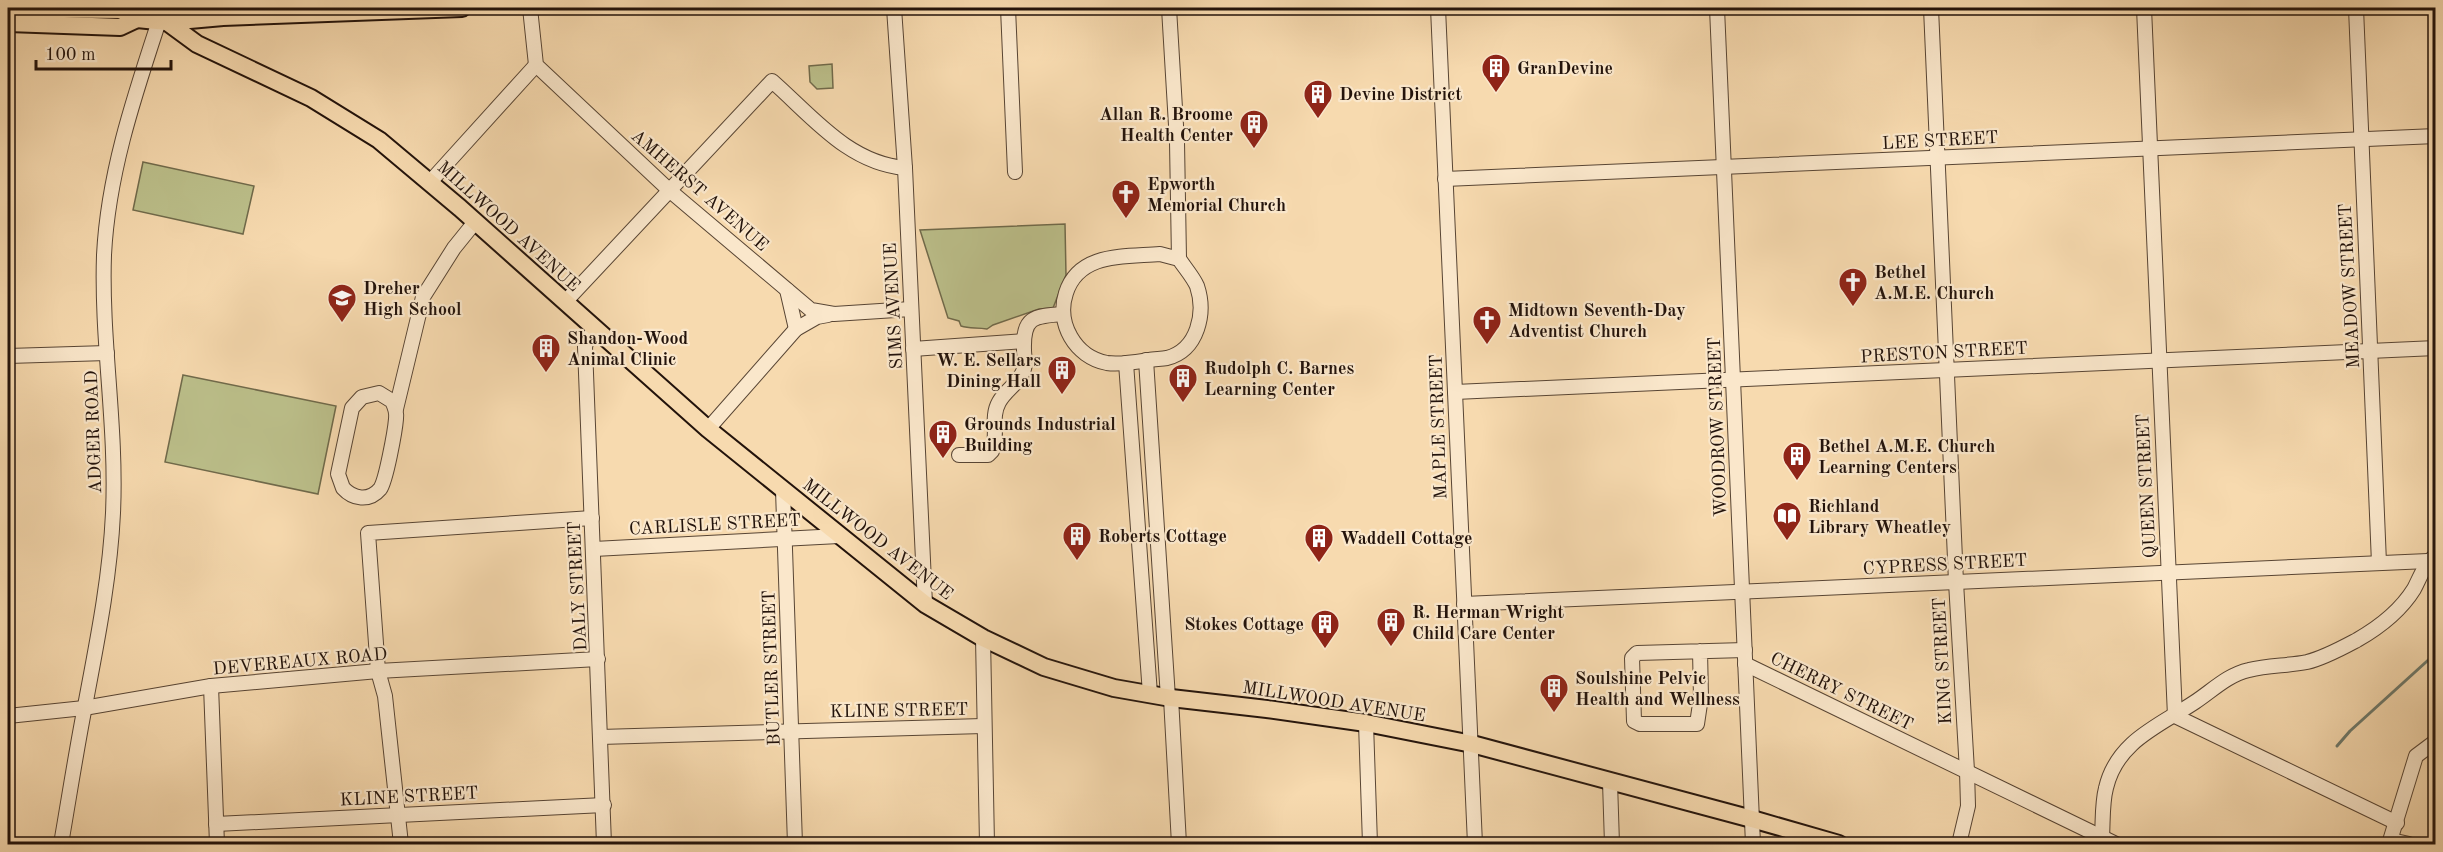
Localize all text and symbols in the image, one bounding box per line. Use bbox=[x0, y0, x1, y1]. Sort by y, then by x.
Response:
scale bar bbox=[36, 33, 171, 71]
text: 100 m bbox=[45, 46, 96, 64]
building icon: GranDevine bbox=[1480, 52, 1512, 94]
place label: GranDevine bbox=[1517, 60, 1613, 78]
building icon: Devine District bbox=[1302, 78, 1334, 120]
place label: Devine District bbox=[1339, 86, 1462, 104]
place label: Allan R. Broome Health Center bbox=[1099, 106, 1233, 145]
building icon: Allan R. Broome Health Center bbox=[1238, 108, 1270, 150]
street label: AMHERST AVENUE bbox=[627, 127, 771, 255]
street label: LEE STREET bbox=[1881, 129, 1999, 153]
street label: MILLWOOD AVENUE bbox=[434, 158, 583, 295]
place label: Epworth Memorial Church bbox=[1147, 176, 1286, 215]
church icon: Epworth Memorial Church bbox=[1110, 178, 1142, 220]
street label: MEADOW STREET bbox=[2337, 203, 2363, 369]
street label: SIMS AVENUE bbox=[882, 242, 906, 370]
place label: Bethel A.M.E. Church bbox=[1874, 264, 1994, 303]
church icon: Bethel A.M.E. Church bbox=[1837, 266, 1869, 308]
place label: Dreher High School bbox=[363, 280, 462, 319]
school or university icon: Dreher High School bbox=[326, 282, 358, 324]
place label: Midtown Seventh-Day Adventist Church bbox=[1508, 302, 1686, 341]
church icon: Midtown Seventh-Day Adventist Church bbox=[1471, 304, 1503, 346]
place label: Shandon-Wood Animal Clinic bbox=[567, 330, 689, 369]
building icon: Shandon-Wood Animal Clinic bbox=[530, 332, 562, 374]
street label: WOODROW STREET bbox=[1706, 337, 1730, 517]
street label: PRESTON STREET bbox=[1860, 340, 2028, 366]
place label: W. E. Sellars Dining Hall bbox=[936, 352, 1041, 391]
building icon: W. E. Sellars Dining Hall bbox=[1046, 354, 1078, 396]
street label: MAPLE STREET bbox=[1427, 354, 1451, 500]
place label: Rudolph C. Barnes Learning Center bbox=[1204, 360, 1354, 399]
building icon: Rudolph C. Barnes Learning Center bbox=[1167, 362, 1199, 404]
street label: ADGER ROAD bbox=[83, 370, 105, 494]
street label: QUEEN STREET bbox=[2134, 413, 2160, 559]
place label: Grounds Industrial Building bbox=[964, 416, 1116, 455]
building icon: Grounds Industrial Building bbox=[927, 418, 959, 460]
place label: Bethel A.M.E. Church Learning Centers bbox=[1818, 438, 1995, 477]
building icon: Bethel A.M.E. Church Learning Centers bbox=[1781, 440, 1813, 482]
street label: MILLWOOD AVENUE bbox=[799, 476, 956, 604]
place label: Richland Library Wheatley bbox=[1808, 498, 1951, 537]
library icon: Richland Library Wheatley bbox=[1771, 500, 1803, 542]
street label: CARLISLE STREET bbox=[629, 512, 801, 538]
street label: DALY STREET bbox=[566, 520, 590, 652]
building icon: Roberts Cottage bbox=[1061, 520, 1093, 562]
building icon: Waddell Cottage bbox=[1303, 522, 1335, 564]
place label: Roberts Cottage bbox=[1098, 528, 1227, 546]
place label: Waddell Cottage bbox=[1340, 530, 1472, 548]
street label: CYPRESS STREET bbox=[1862, 552, 2028, 578]
street label: BUTLER STREET bbox=[760, 590, 784, 746]
street label: KING STREET bbox=[1931, 597, 1955, 725]
place label: R. Herman Wright Child Care Center bbox=[1412, 604, 1565, 643]
building icon: R. Herman Wright Child Care Center bbox=[1375, 606, 1407, 648]
building icon: Stokes Cottage bbox=[1309, 608, 1341, 650]
place label: Stokes Cottage bbox=[1184, 616, 1304, 634]
street label: DEVEREAUX ROAD bbox=[212, 645, 388, 679]
street label: CHERRY STREET bbox=[1767, 650, 1916, 734]
place label: Soulshine Pelvic Health and Wellness bbox=[1575, 670, 1740, 709]
building icon: Soulshine Pelvic Health and Wellness bbox=[1538, 672, 1570, 714]
street label: MILLWOOD AVENUE bbox=[1241, 679, 1427, 725]
street label: KLINE STREET bbox=[830, 701, 968, 721]
street label: KLINE STREET bbox=[339, 784, 479, 810]

